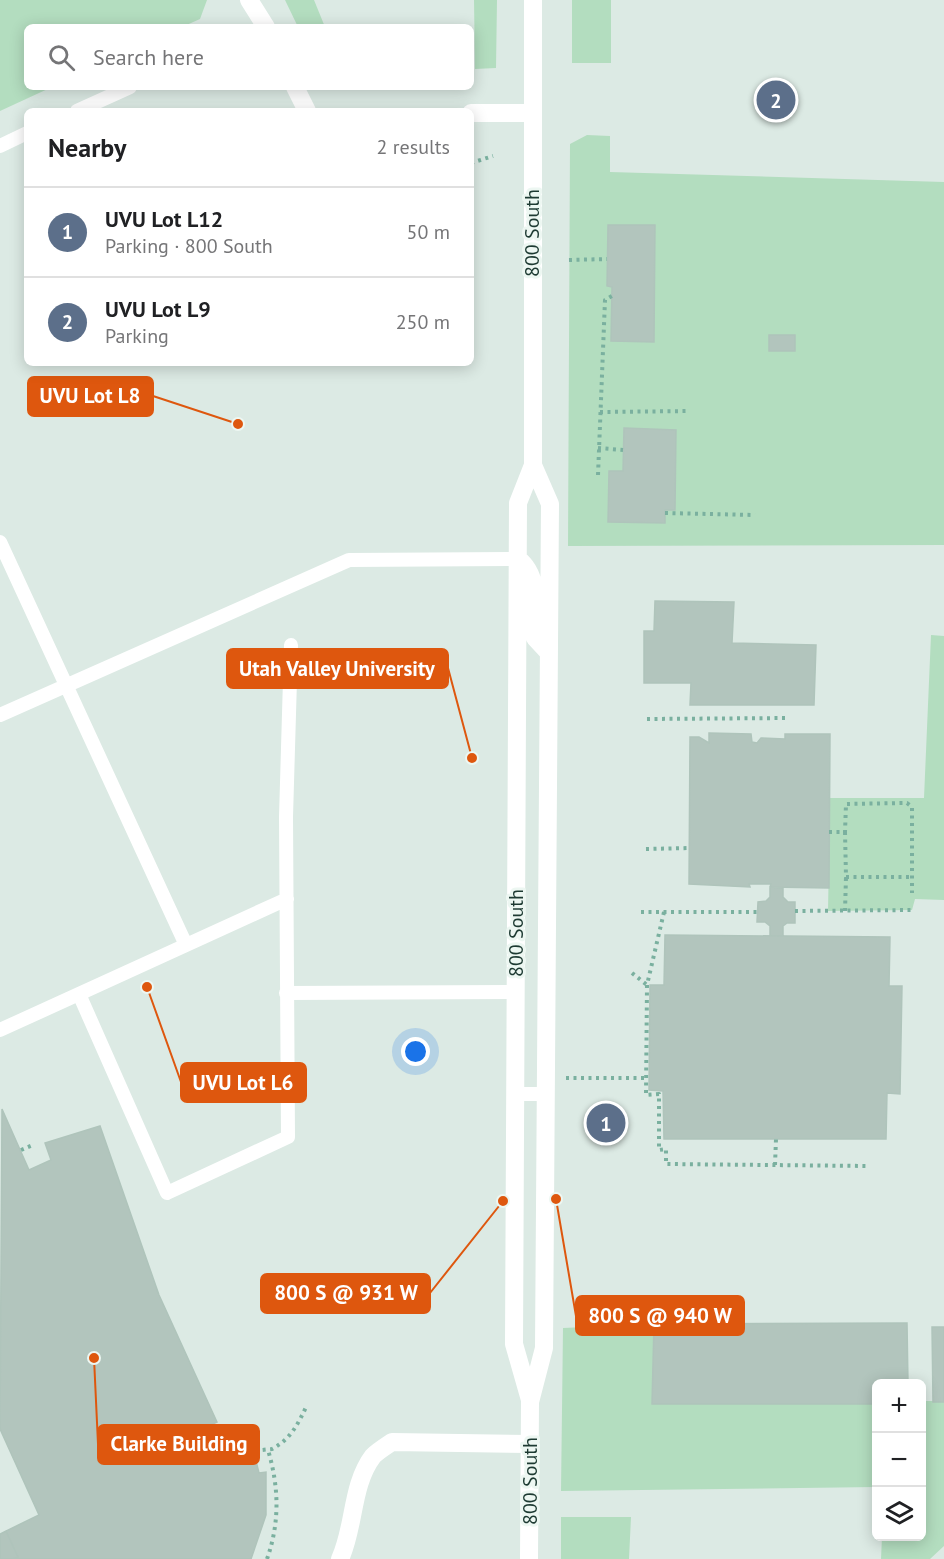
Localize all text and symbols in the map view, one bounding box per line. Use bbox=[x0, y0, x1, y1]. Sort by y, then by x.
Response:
search box bbox=[24, 24, 474, 90]
icon: search bbox=[45, 41, 78, 74]
text: Search here bbox=[93, 43, 204, 71]
pin: 2 bbox=[756, 78, 796, 122]
text: Nearby bbox=[48, 131, 126, 164]
text: 2 results bbox=[377, 134, 450, 160]
street label: 800 South bbox=[519, 189, 545, 277]
text: UVU Lot L12 bbox=[105, 205, 223, 233]
text: 1 bbox=[62, 219, 73, 245]
text: 50 m bbox=[407, 219, 450, 245]
text: Parking · 800 South bbox=[105, 233, 273, 259]
text: UVU Lot L9 bbox=[105, 295, 211, 323]
text: 2 bbox=[62, 309, 73, 335]
text: 250 m bbox=[396, 309, 450, 335]
text: Parking bbox=[105, 323, 169, 349]
callout: UVU Lot L8 bbox=[28, 377, 153, 416]
text: UVU Lot L8 bbox=[40, 382, 140, 409]
callout: Utah Valley University bbox=[227, 649, 448, 688]
text: Utah Valley University bbox=[239, 655, 436, 682]
street label: 800 South bbox=[503, 889, 529, 977]
your location bbox=[401, 1037, 430, 1066]
callout: UVU Lot L6 bbox=[181, 1063, 306, 1102]
text: UVU Lot L6 bbox=[193, 1069, 293, 1096]
pin: 1 bbox=[586, 1100, 626, 1146]
callout: 800 S @ 931 W bbox=[261, 1274, 430, 1313]
text: 800 S @ 931 W bbox=[274, 1279, 419, 1306]
callout: 800 S @ 940 W bbox=[576, 1296, 744, 1335]
text: 800 S @ 940 W bbox=[588, 1302, 733, 1329]
map controls bbox=[872, 1379, 926, 1541]
button: + bbox=[872, 1379, 926, 1433]
callout: Clarke Building bbox=[98, 1425, 259, 1464]
text: Clarke Building bbox=[111, 1430, 247, 1457]
button: − bbox=[872, 1433, 926, 1487]
street label: 800 South bbox=[517, 1437, 543, 1525]
button: layers bbox=[872, 1487, 926, 1541]

